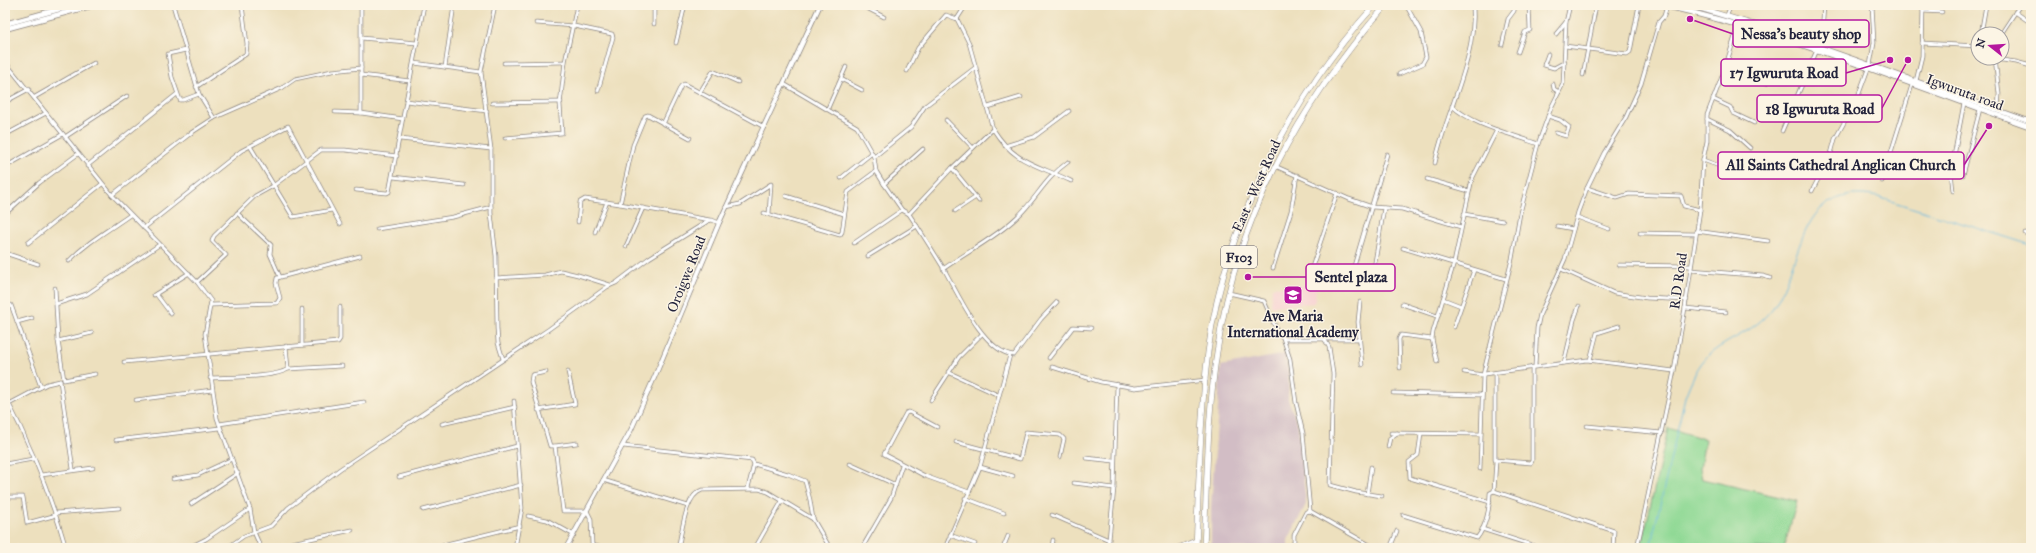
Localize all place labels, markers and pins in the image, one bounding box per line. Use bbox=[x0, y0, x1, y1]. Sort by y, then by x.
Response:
callout: Nessa’s beauty shop bbox=[1733, 20, 1869, 47]
callout: 17 Igwuruta Road bbox=[1721, 59, 1846, 86]
callout: 18 Igwuruta Road bbox=[1757, 95, 1882, 122]
callout: All Saints Cathedral Anglican Church bbox=[1718, 152, 1964, 179]
callout: Sentel plaza bbox=[1306, 264, 1395, 291]
school or university icon: Ave Maria International Academy bbox=[1282, 284, 1304, 306]
place label: Ave Maria International Academy bbox=[1227, 308, 1360, 342]

